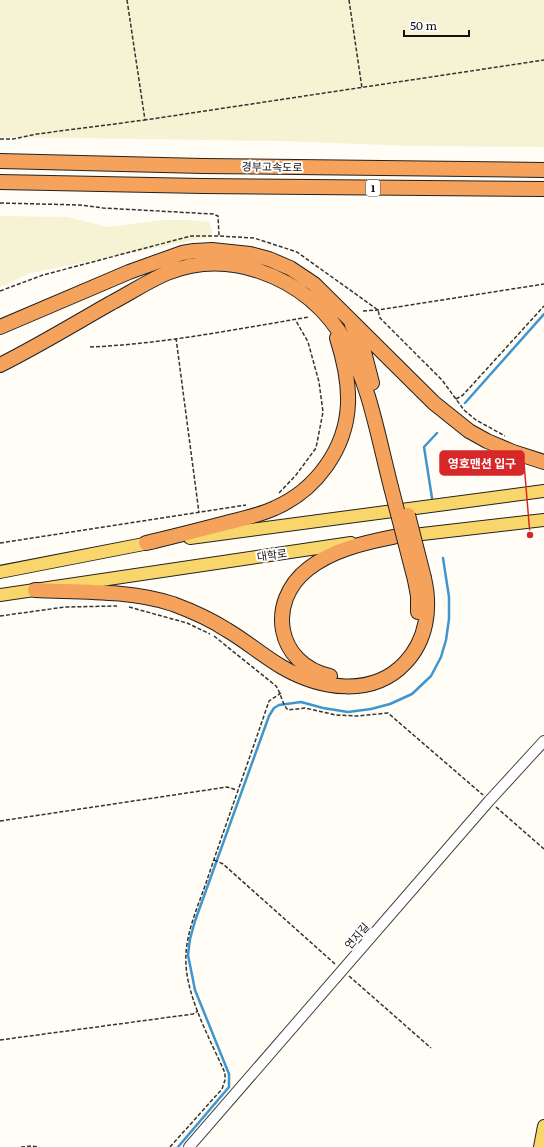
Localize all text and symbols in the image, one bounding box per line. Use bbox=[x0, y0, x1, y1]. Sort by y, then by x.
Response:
scale bar bbox=[404, 12, 469, 38]
text: 50 m bbox=[410, 16, 437, 34]
street label: 경부고속도로 bbox=[242, 157, 303, 175]
road number: 1 bbox=[366, 180, 380, 196]
callout: 영호맨션 입구 bbox=[440, 451, 524, 475]
text: 영호맨션 입구 bbox=[448, 454, 516, 472]
street label: 대학로 bbox=[256, 544, 288, 564]
street label: 연지길 bbox=[340, 919, 372, 952]

